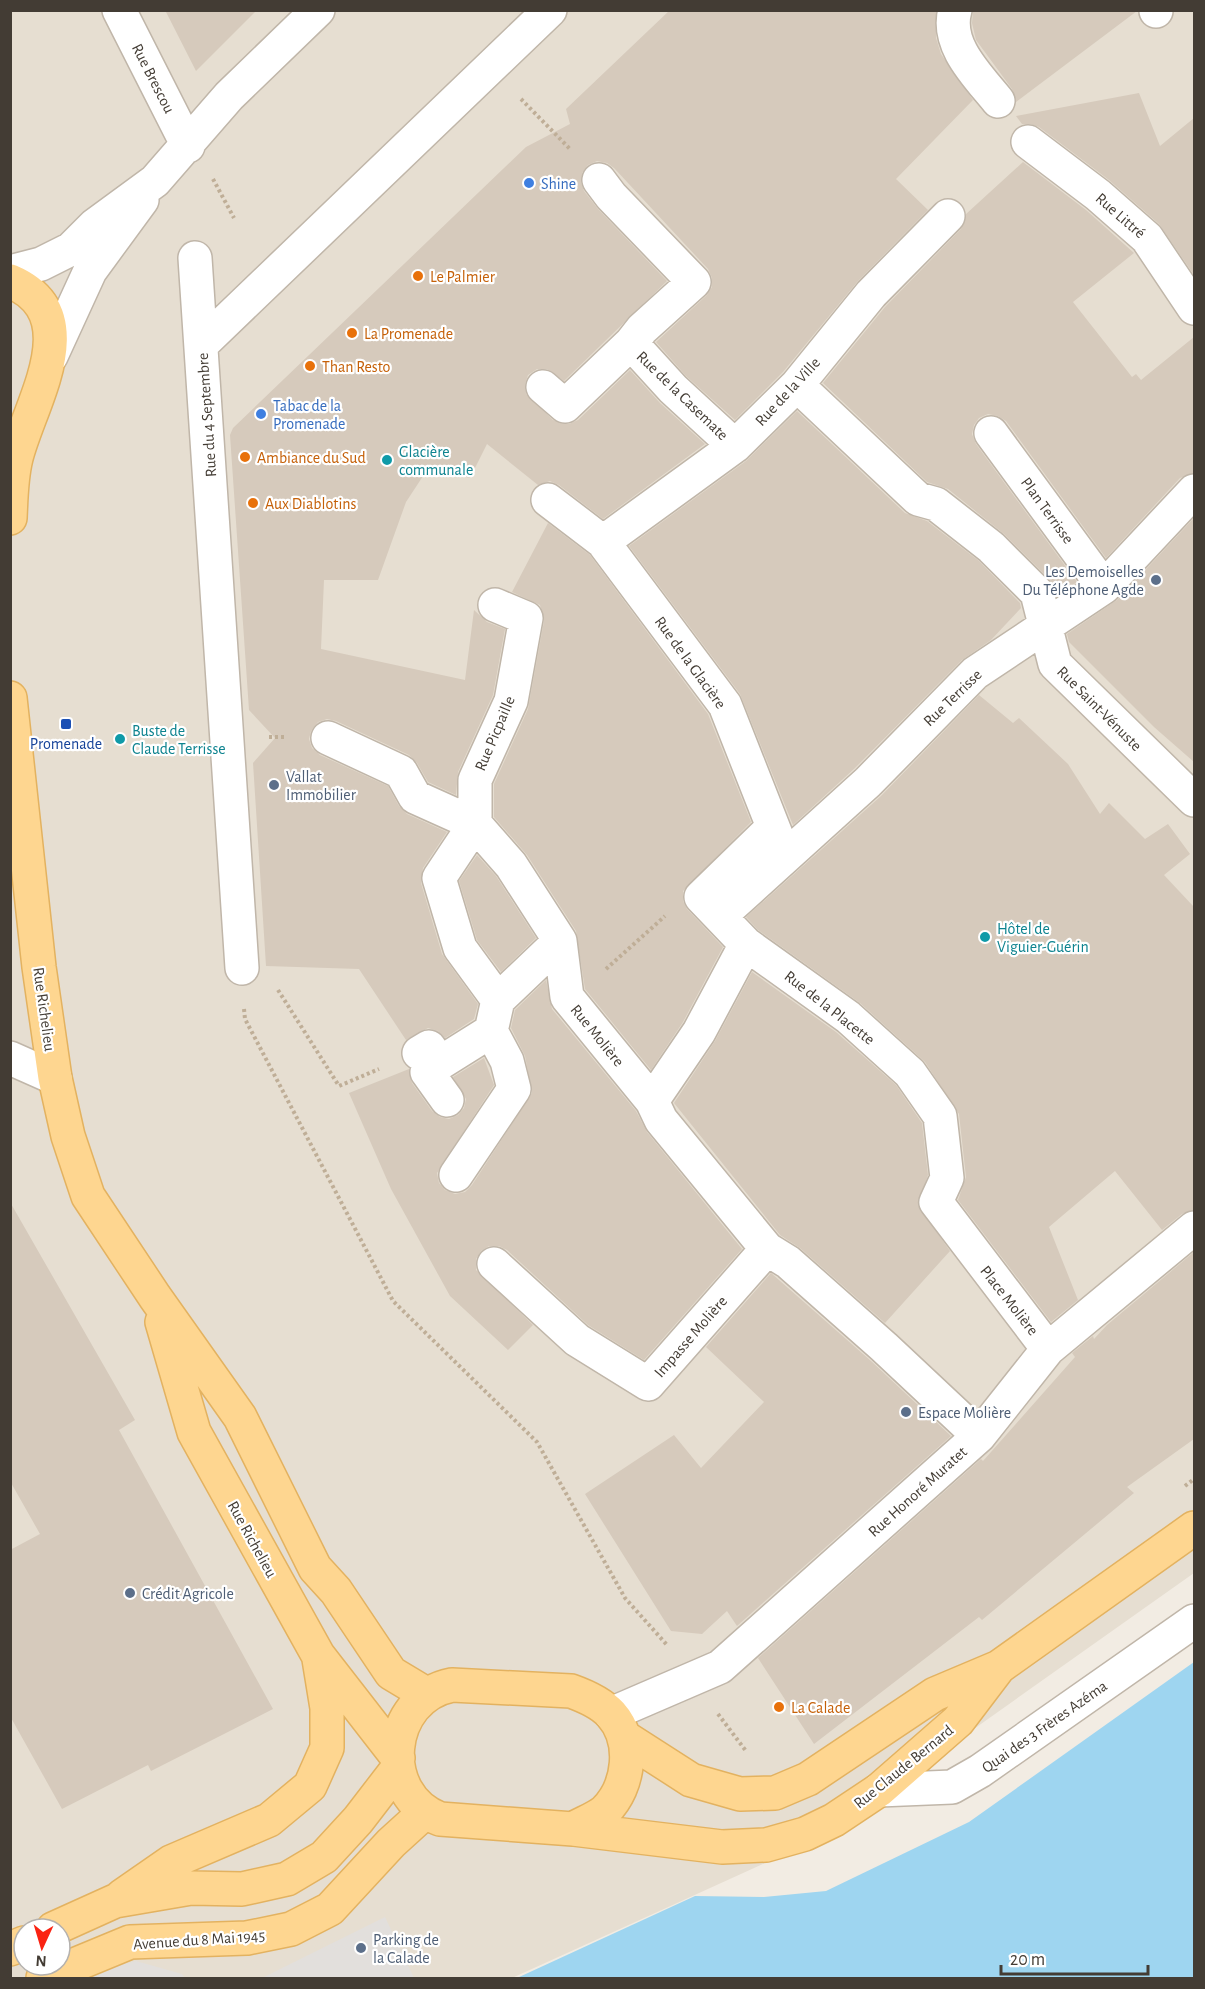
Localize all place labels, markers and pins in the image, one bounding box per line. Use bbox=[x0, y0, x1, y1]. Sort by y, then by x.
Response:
marker: Shine bbox=[522, 176, 536, 190]
place label: Shine bbox=[541, 176, 576, 192]
marker: Le Palmier bbox=[411, 269, 425, 283]
place label: Le Palmier bbox=[430, 269, 496, 285]
marker: La Promenade bbox=[345, 326, 359, 340]
place label: La Promenade bbox=[364, 326, 453, 342]
marker: Than Resto bbox=[303, 359, 317, 373]
place label: Than Resto bbox=[322, 359, 391, 375]
place label: Tabac de la Promenade bbox=[273, 398, 345, 432]
marker: Tabac de la Promenade bbox=[254, 407, 268, 421]
place label: Glacière communale bbox=[399, 444, 473, 478]
marker: Ambiance du Sud bbox=[238, 450, 252, 464]
place label: Ambiance du Sud bbox=[257, 450, 366, 466]
marker: Glacière communale bbox=[380, 453, 394, 467]
marker: Aux Diablotins bbox=[246, 496, 260, 510]
place label: Aux Diablotins bbox=[265, 496, 357, 512]
place label: Les Demoiselles Du Téléphone Agde bbox=[1022, 564, 1144, 598]
marker: Les Demoiselles Du Téléphone Agde bbox=[1149, 573, 1163, 587]
marker: Promenade bbox=[59, 717, 73, 731]
place label: Buste de Claude Terrisse bbox=[132, 723, 226, 757]
marker: Buste de Claude Terrisse bbox=[113, 732, 127, 746]
place label: Promenade bbox=[30, 736, 102, 752]
place label: Vallat Immobilier bbox=[286, 769, 357, 803]
marker: Vallat Immobilier bbox=[267, 778, 281, 792]
place label: Hôtel de Viguier-Guérin bbox=[997, 921, 1089, 955]
marker: Hôtel de Viguier-Guérin bbox=[978, 930, 992, 944]
marker: Espace Molière bbox=[899, 1405, 913, 1419]
place label: Espace Molière bbox=[918, 1405, 1011, 1421]
marker: Crédit Agricole bbox=[123, 1586, 137, 1600]
place label: Crédit Agricole bbox=[142, 1586, 234, 1602]
marker: La Calade bbox=[772, 1700, 786, 1714]
place label: La Calade bbox=[791, 1700, 850, 1716]
place label: Parking de la Calade bbox=[373, 1932, 439, 1966]
marker: Parking de la Calade bbox=[354, 1941, 368, 1955]

